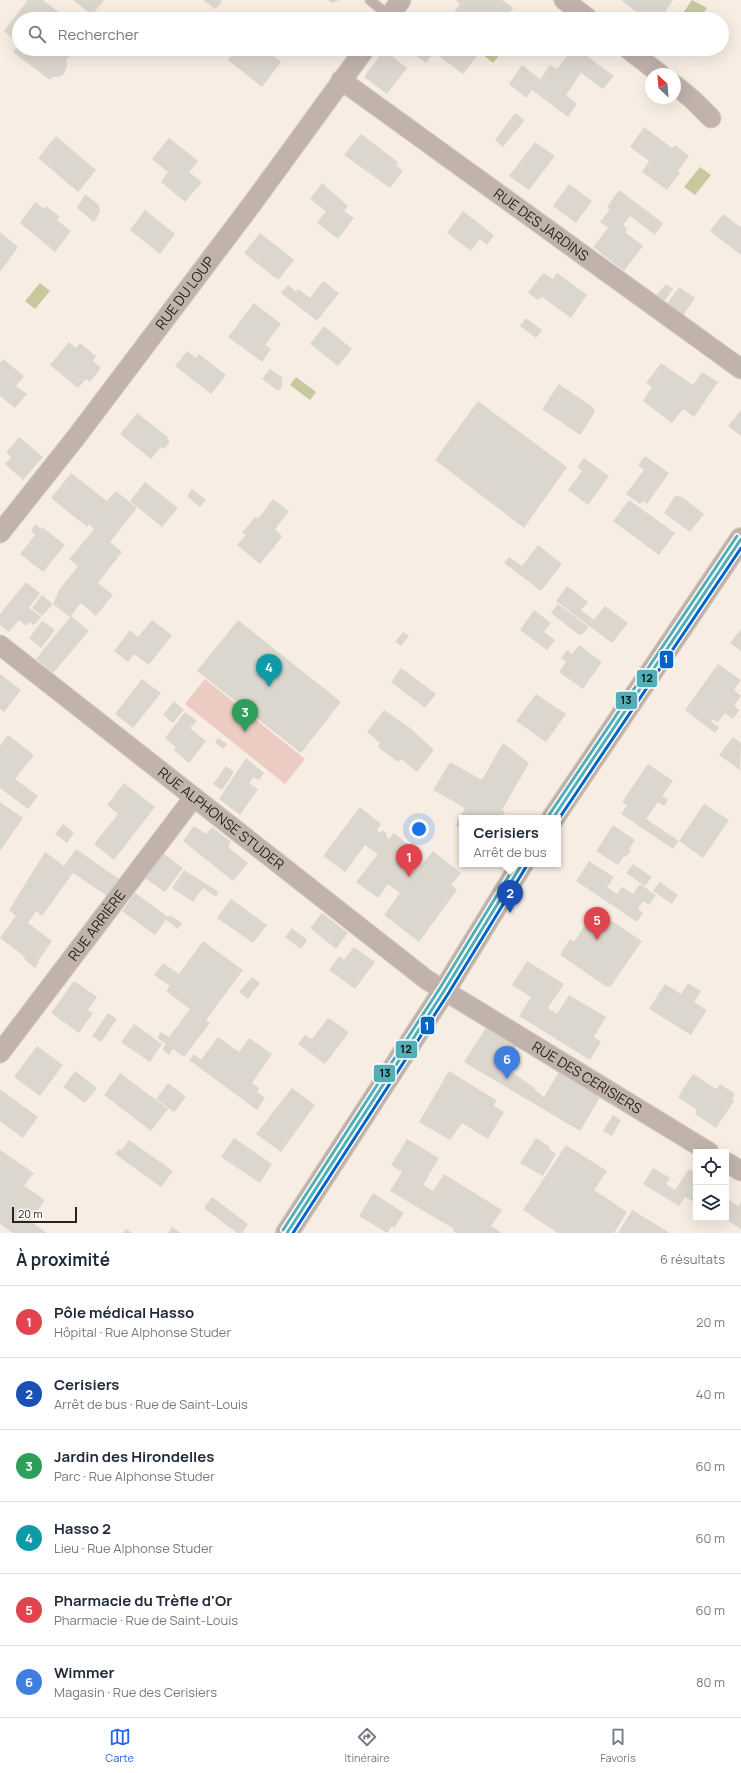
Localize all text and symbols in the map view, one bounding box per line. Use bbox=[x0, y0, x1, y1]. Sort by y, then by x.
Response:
search box bbox=[12, 12, 729, 56]
icon: search bbox=[26, 23, 48, 45]
text: Rechercher bbox=[58, 24, 139, 45]
north arrow bbox=[645, 68, 681, 104]
street label: RUE DES JARDINS bbox=[490, 184, 593, 265]
street label: RUE DU LOUP bbox=[151, 252, 219, 333]
line badge: 1 bbox=[659, 650, 674, 669]
text: 1 bbox=[664, 651, 668, 666]
pin: 4 bbox=[256, 654, 282, 687]
line badge: 12 bbox=[636, 669, 658, 688]
text: 12 bbox=[641, 670, 653, 685]
line badge: 13 bbox=[615, 691, 638, 710]
text: 13 bbox=[620, 692, 632, 707]
pin: 3 bbox=[232, 699, 258, 732]
street label: RUE ALPHONSE STUDER bbox=[154, 763, 289, 874]
popup bbox=[459, 815, 561, 867]
your location bbox=[409, 819, 429, 839]
text: Cerisiers bbox=[473, 822, 539, 843]
text: Arrêt de bus bbox=[473, 843, 547, 861]
pin: 1 bbox=[396, 844, 422, 877]
pin: 2 bbox=[497, 880, 523, 913]
street label: RUE ARRIÈRE bbox=[63, 886, 129, 964]
pin: 5 bbox=[584, 907, 610, 940]
line badge: 1 bbox=[420, 1016, 435, 1035]
text: 1 bbox=[425, 1018, 429, 1033]
street label: RUE DES CERISIERS bbox=[529, 1036, 646, 1118]
line badge: 12 bbox=[395, 1040, 418, 1059]
text: 12 bbox=[400, 1041, 412, 1056]
pin: 6 bbox=[494, 1046, 520, 1079]
line badge: 13 bbox=[373, 1064, 396, 1083]
text: 13 bbox=[379, 1065, 391, 1080]
map controls bbox=[693, 1149, 729, 1221]
button: locate bbox=[693, 1149, 729, 1185]
button: layers bbox=[693, 1185, 729, 1221]
scale bar bbox=[12, 1205, 77, 1224]
text: 20 m bbox=[18, 1206, 43, 1221]
text: À proximité bbox=[16, 1248, 110, 1271]
text: 6 résultats bbox=[660, 1250, 725, 1268]
text: Pôle médical Hasso bbox=[54, 1302, 194, 1323]
text: 1 bbox=[26, 1313, 32, 1331]
text: 20 m bbox=[696, 1313, 725, 1331]
text: Hôpital · Rue Alphonse Studer bbox=[54, 1323, 231, 1341]
text: Cerisiers bbox=[54, 1374, 119, 1395]
text: 2 bbox=[25, 1385, 33, 1403]
text: 40 m bbox=[696, 1385, 725, 1403]
text: Arrêt de bus · Rue de Saint-Louis bbox=[54, 1395, 248, 1413]
text: Jardin des Hirondelles bbox=[54, 1446, 214, 1467]
text: 3 bbox=[25, 1457, 33, 1475]
text: 60 m bbox=[695, 1457, 725, 1475]
text: Parc · Rue Alphonse Studer bbox=[54, 1467, 215, 1485]
text: Hasso 2 bbox=[54, 1518, 111, 1539]
text: 4 bbox=[25, 1529, 33, 1547]
text: 60 m bbox=[695, 1529, 725, 1547]
text: Lieu · Rue Alphonse Studer bbox=[54, 1539, 213, 1557]
text: Pharmacie du Trèfle d'Or bbox=[54, 1590, 232, 1611]
text: 5 bbox=[25, 1601, 33, 1619]
text: 60 m bbox=[695, 1601, 725, 1619]
text: Pharmacie · Rue de Saint-Louis bbox=[54, 1611, 238, 1629]
text: Wimmer bbox=[54, 1662, 114, 1683]
text: 6 bbox=[25, 1673, 33, 1691]
text: 80 m bbox=[696, 1673, 725, 1691]
text: Magasin · Rue des Cerisiers bbox=[54, 1683, 217, 1701]
tab: Carte bbox=[105, 1726, 134, 1765]
tab: Itinéraire bbox=[344, 1726, 390, 1765]
tab: Favoris bbox=[600, 1726, 636, 1765]

